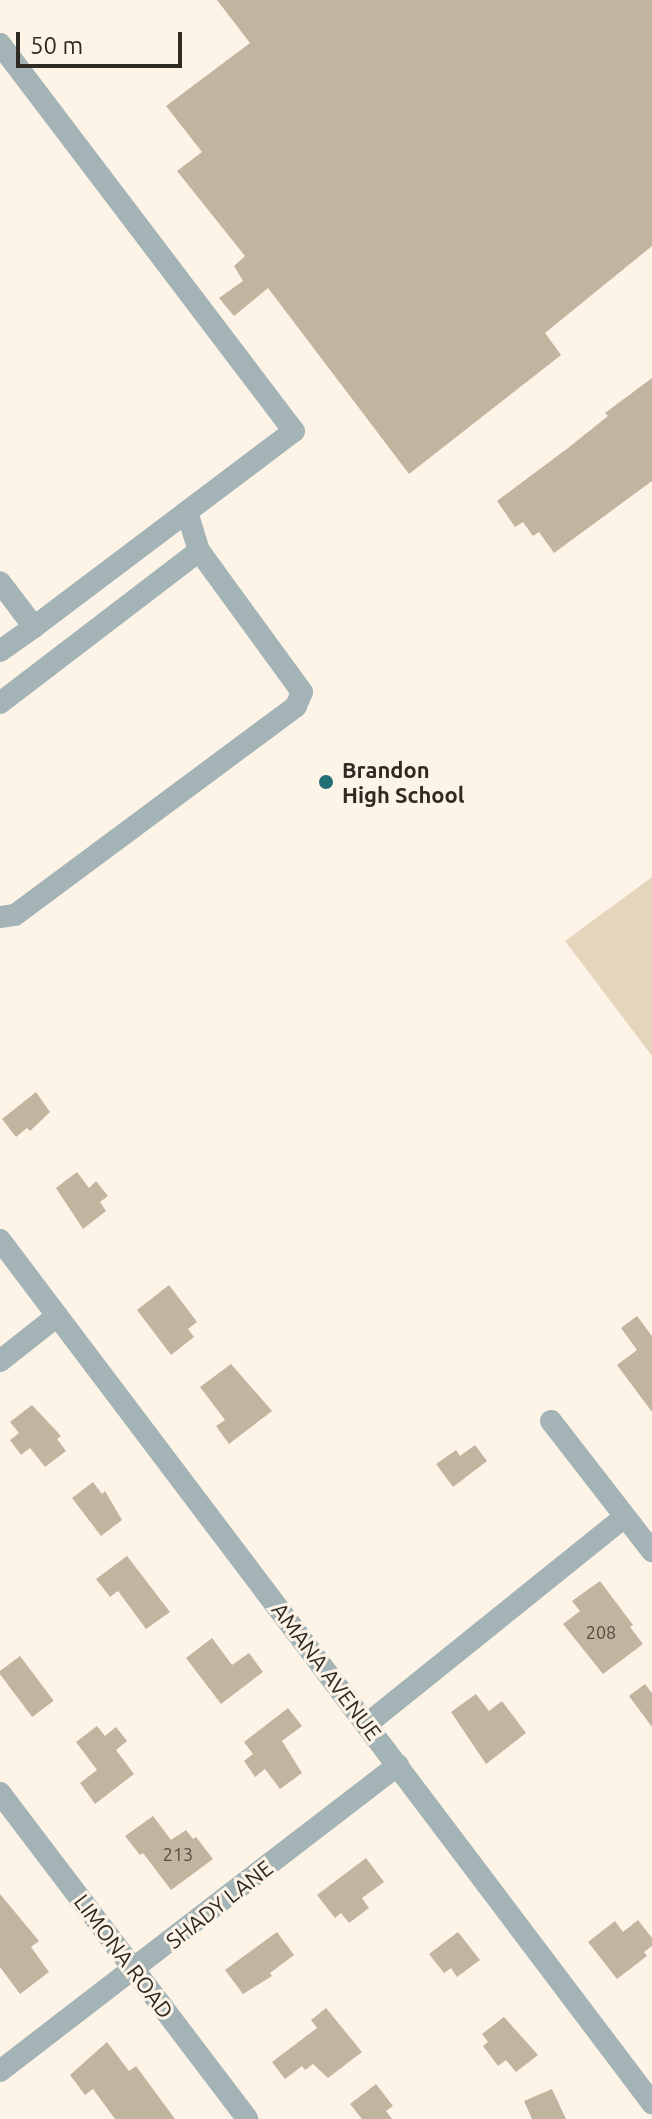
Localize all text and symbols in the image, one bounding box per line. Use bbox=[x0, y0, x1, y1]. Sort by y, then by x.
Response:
scale bar bbox=[20, 16, 186, 66]
text: 50 m bbox=[30, 32, 83, 59]
place label: Brandon High School bbox=[342, 756, 464, 808]
marker: Brandon High School bbox=[317, 773, 335, 791]
street label: AMANA AVENUE bbox=[267, 1597, 387, 1745]
house number: 208 bbox=[586, 1621, 616, 1643]
house number: 213 bbox=[163, 1843, 193, 1865]
street label: SHADY LANE bbox=[160, 1854, 278, 1954]
street label: LIMONA ROAD bbox=[69, 1889, 179, 2023]

